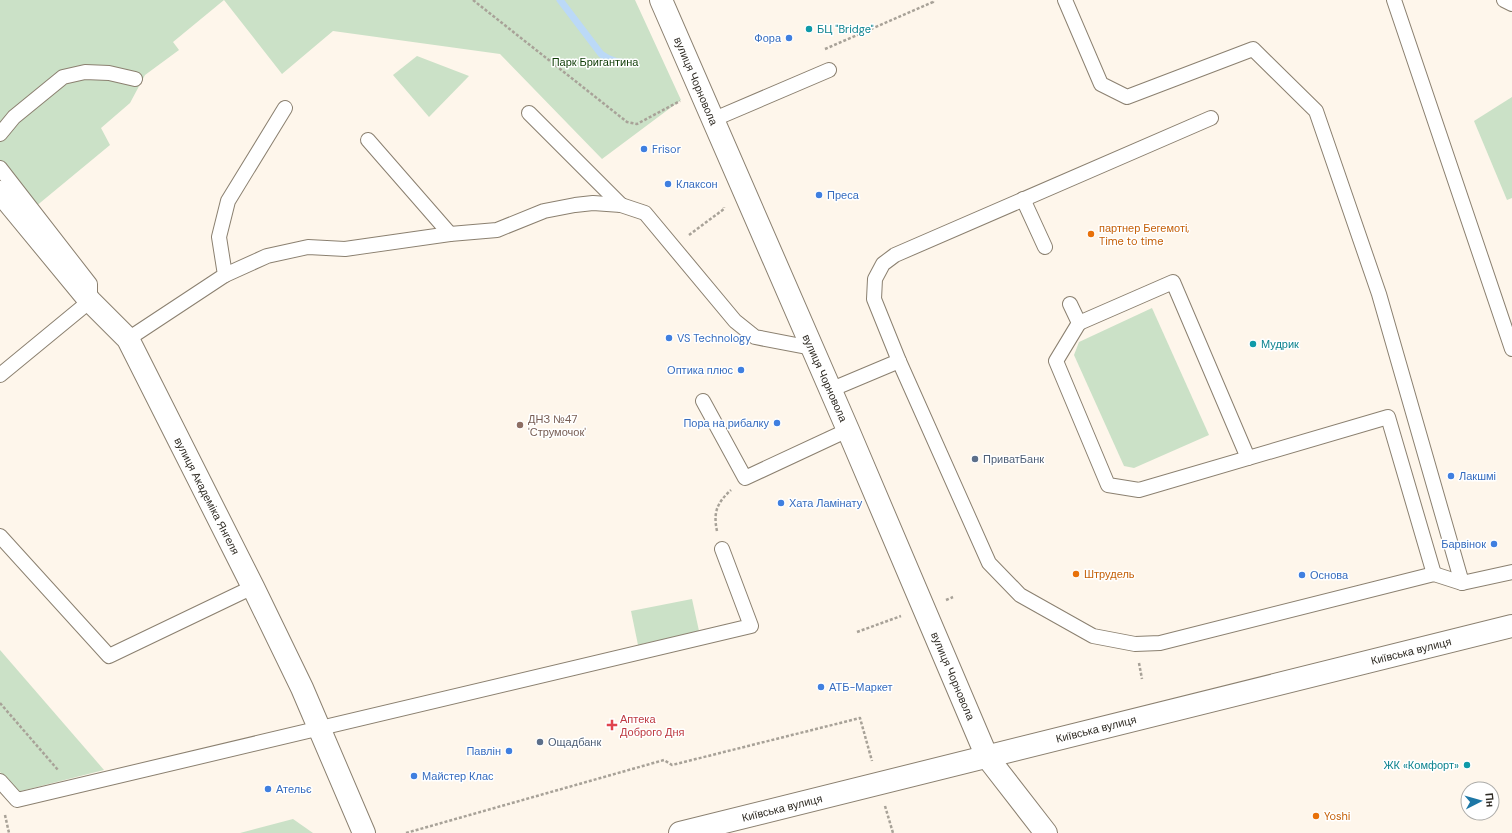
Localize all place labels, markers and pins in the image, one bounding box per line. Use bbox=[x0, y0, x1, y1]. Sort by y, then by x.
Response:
place label: БЦ "Bridge" bbox=[817, 22, 874, 36]
marker: БЦ "Bridge" bbox=[804, 24, 814, 34]
place label: Фора bbox=[754, 31, 782, 45]
marker: Фора bbox=[784, 33, 794, 43]
place label: Frisor bbox=[652, 142, 681, 156]
marker: Frisor bbox=[639, 144, 649, 154]
place label: Клаксон bbox=[676, 177, 718, 191]
marker: Клаксон bbox=[663, 179, 673, 189]
place label: Преса bbox=[827, 188, 860, 202]
marker: Преса bbox=[814, 190, 824, 200]
place label: партнер Бегемоті, Time to time bbox=[1099, 221, 1189, 248]
marker: партнер Бегемоті, Time to time bbox=[1086, 229, 1096, 239]
place label: VS Technology bbox=[677, 331, 751, 345]
marker: VS Technology bbox=[664, 333, 674, 343]
place label: Мудрик bbox=[1261, 337, 1299, 351]
marker: Мудрик bbox=[1248, 339, 1258, 349]
place label: Оптика плюс bbox=[667, 363, 733, 377]
marker: Оптика плюс bbox=[736, 365, 746, 375]
place label: ДНЗ №47 'Струмочок' bbox=[528, 412, 586, 439]
place label: Пора на рибалку bbox=[683, 416, 769, 430]
marker: Пора на рибалку bbox=[772, 418, 782, 428]
marker: ДНЗ №47 'Струмочок' bbox=[515, 420, 525, 430]
place label: ПриватБанк bbox=[983, 452, 1044, 466]
marker: ПриватБанк bbox=[970, 454, 980, 464]
place label: Лакшмі bbox=[1459, 469, 1496, 483]
marker: Лакшмі bbox=[1446, 471, 1456, 481]
place label: Хата Ламінату bbox=[789, 496, 863, 510]
marker: Хата Ламінату bbox=[776, 498, 786, 508]
place label: Барвінок bbox=[1441, 537, 1486, 551]
marker: Барвінок bbox=[1489, 539, 1499, 549]
place label: Штрудель bbox=[1084, 567, 1135, 581]
place label: Основа bbox=[1310, 568, 1349, 582]
marker: Штрудель bbox=[1071, 569, 1081, 579]
marker: Основа bbox=[1297, 570, 1307, 580]
place label: АТБ-Маркет bbox=[829, 680, 893, 694]
marker: АТБ-Маркет bbox=[816, 682, 826, 692]
place label: Аптека Доброго Дня bbox=[620, 712, 685, 739]
marker: Аптека Доброго Дня bbox=[607, 720, 617, 730]
place label: Ощадбанк bbox=[548, 735, 601, 749]
marker: Ощадбанк bbox=[535, 737, 545, 747]
place label: Павлін bbox=[466, 744, 501, 758]
marker: Павлін bbox=[504, 746, 514, 756]
place label: ЖК «Комфорт» bbox=[1383, 758, 1459, 772]
marker: ЖК «Комфорт» bbox=[1462, 760, 1472, 770]
place label: Майстер Клас bbox=[422, 769, 494, 783]
marker: Майстер Клас bbox=[409, 771, 419, 781]
place label: Ательє bbox=[276, 782, 312, 796]
marker: Ательє bbox=[263, 784, 273, 794]
place label: Yoshi bbox=[1324, 809, 1350, 823]
marker: Yoshi bbox=[1311, 811, 1321, 821]

